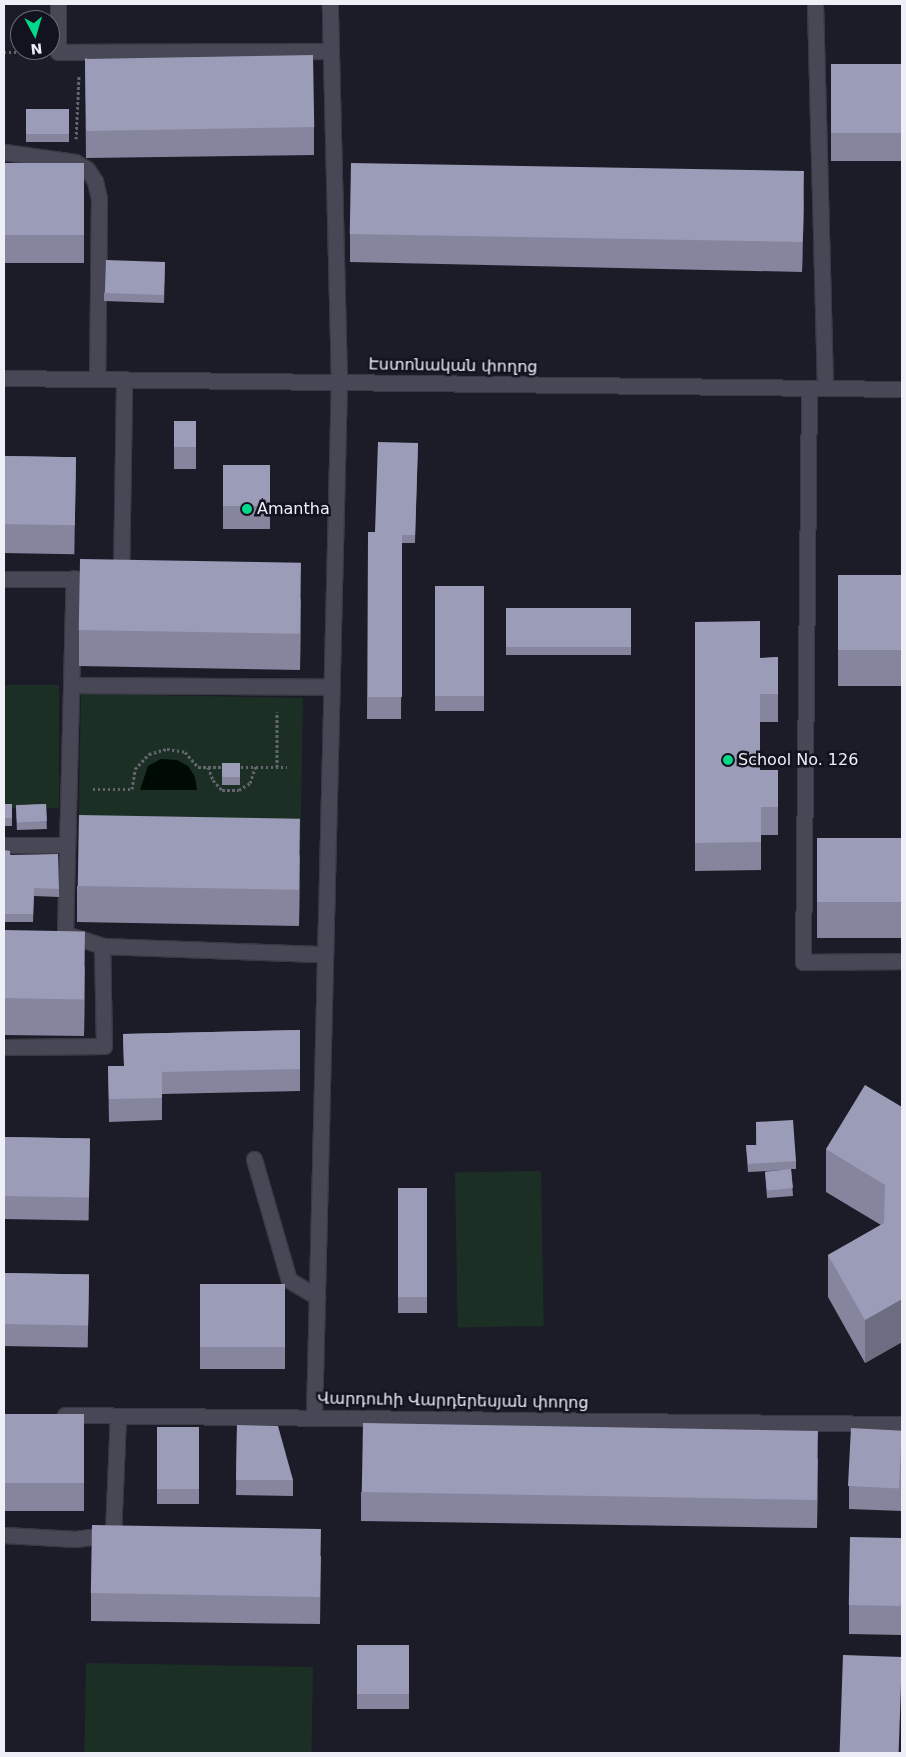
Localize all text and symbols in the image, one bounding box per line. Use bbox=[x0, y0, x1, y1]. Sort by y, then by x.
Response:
north arrow bbox=[10, 10, 60, 60]
text: N bbox=[30, 40, 43, 57]
street label: Էստոնական փողոց bbox=[368, 355, 538, 377]
place label: Amantha bbox=[257, 499, 330, 519]
marker: Amantha bbox=[241, 503, 253, 515]
place label: School No. 126 bbox=[738, 750, 858, 770]
marker: School No. 126 bbox=[722, 754, 734, 766]
street label: Վարդուհի Վարդերեսյան փողոց bbox=[317, 1389, 589, 1413]

